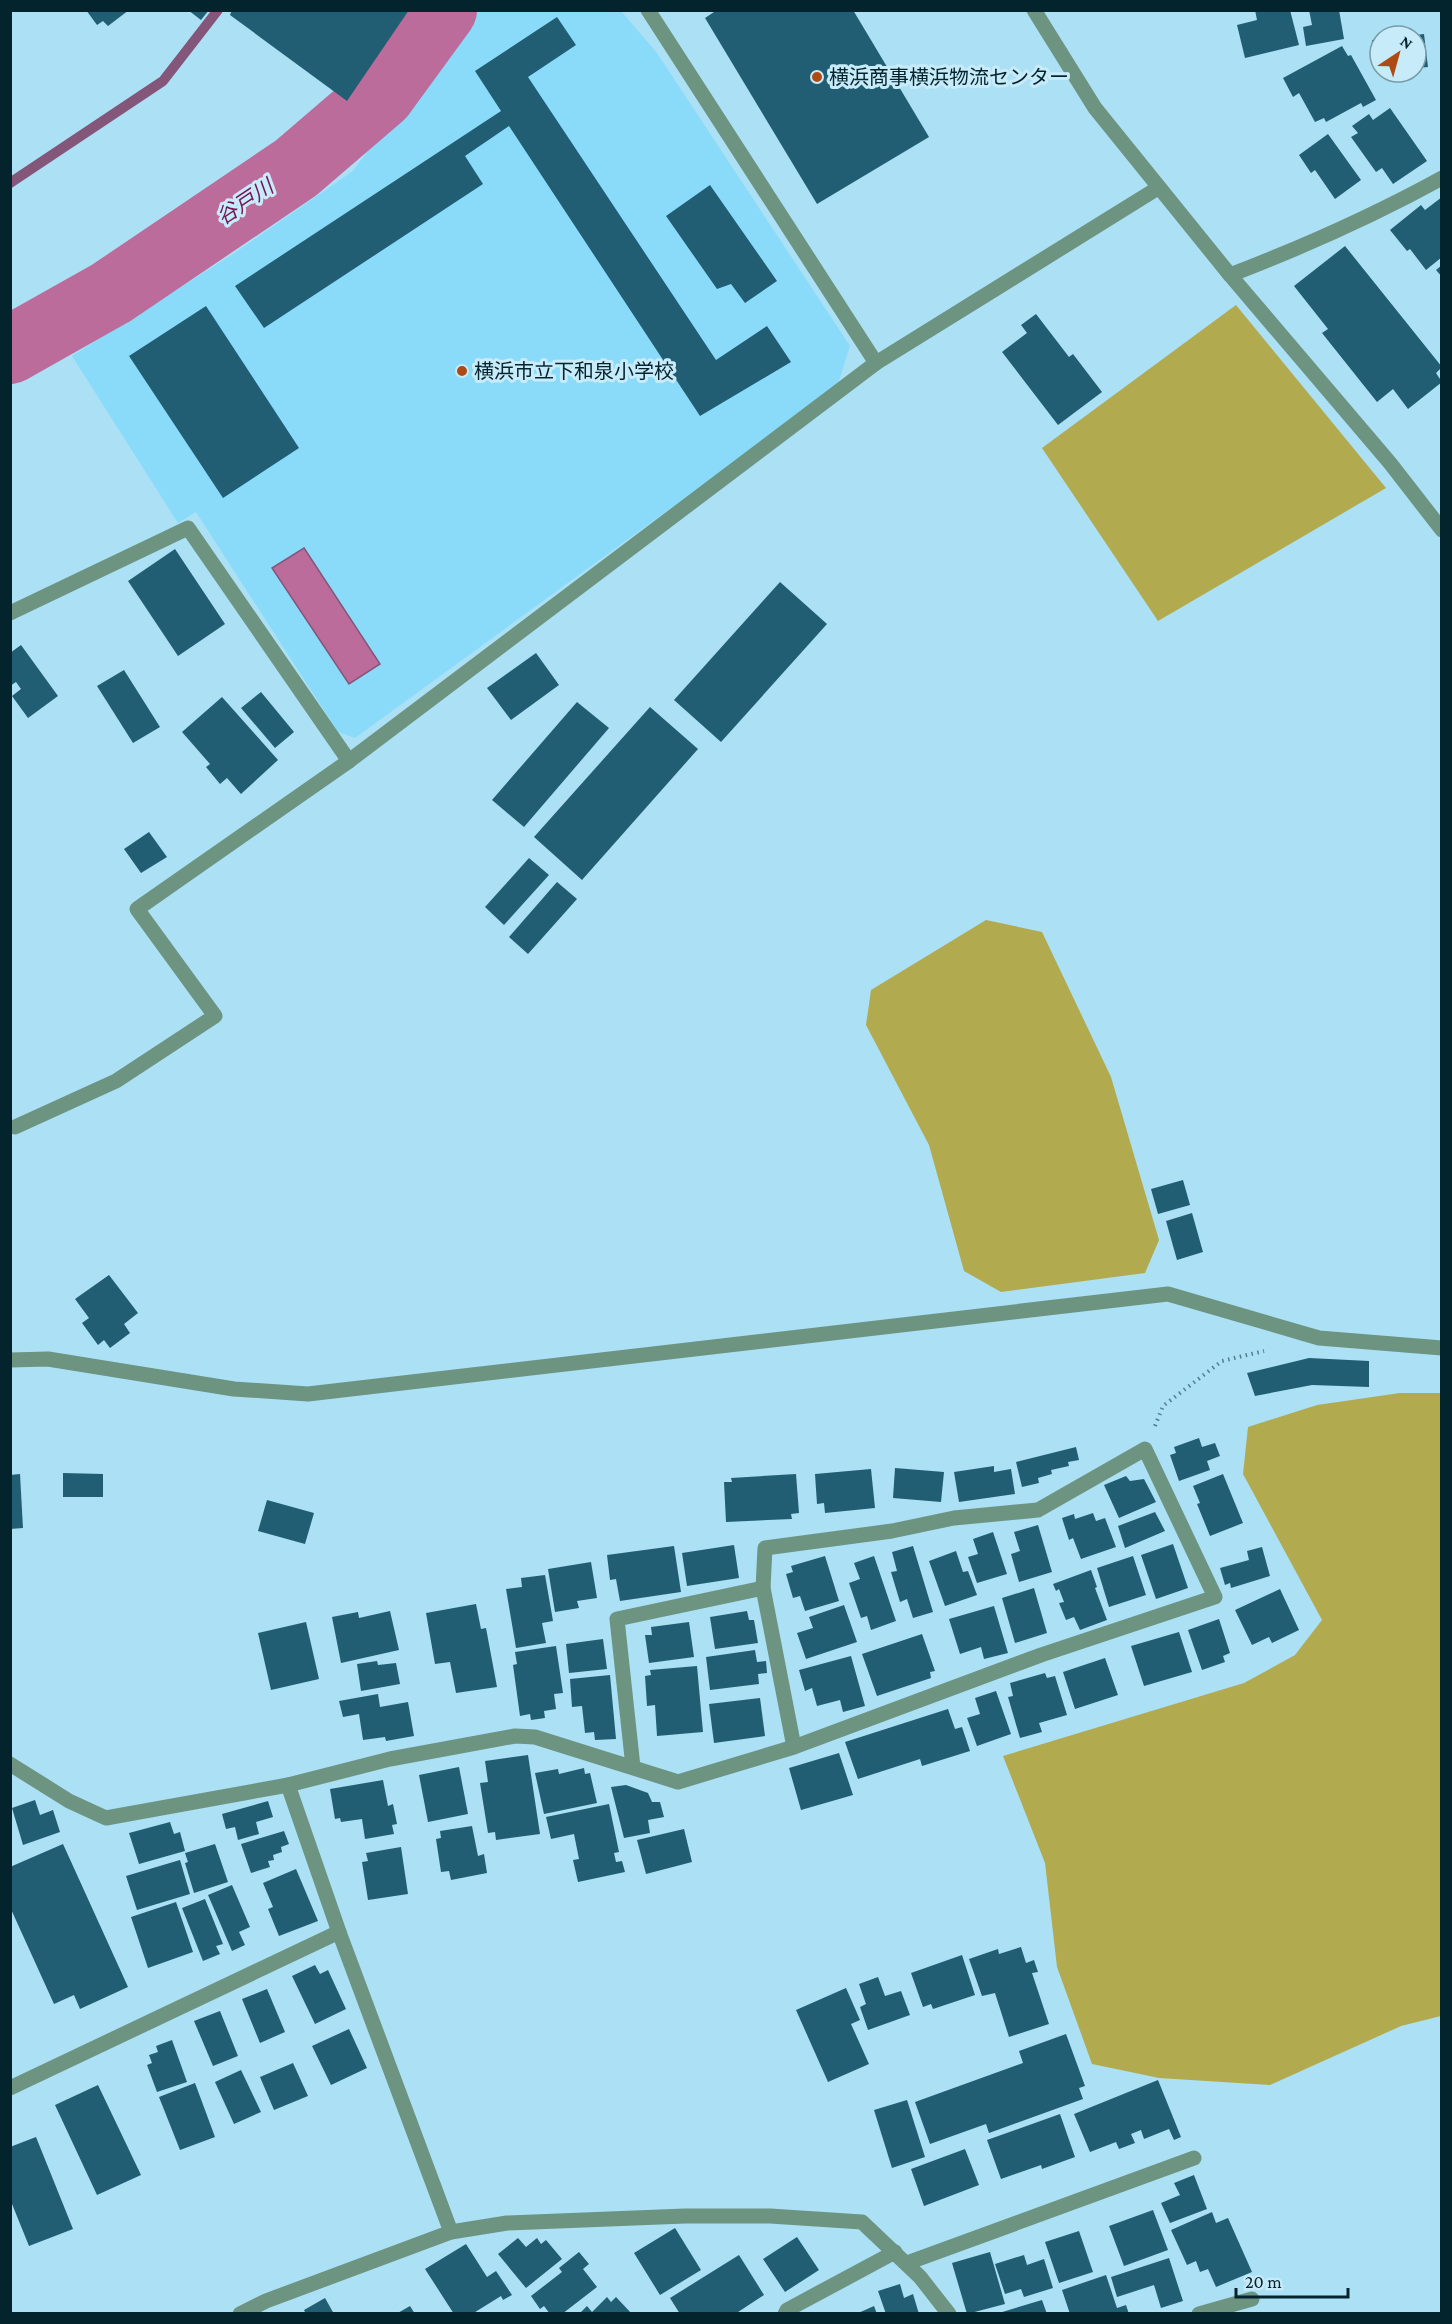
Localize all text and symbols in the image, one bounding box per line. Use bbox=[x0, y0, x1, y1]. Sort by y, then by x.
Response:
north arrow bbox=[1368, 24, 1428, 84]
text: N bbox=[1397, 32, 1416, 52]
place label: 横浜商事横浜物流センター bbox=[829, 66, 1069, 88]
marker: 横浜商事横浜物流センター bbox=[810, 70, 824, 84]
water label: 谷戸川 bbox=[212, 173, 279, 230]
place label: 横浜市立下和泉小学校 bbox=[474, 360, 674, 382]
marker: 横浜市立下和泉小学校 bbox=[455, 364, 469, 378]
scale bar bbox=[1236, 2261, 1348, 2299]
text: 20 m bbox=[1245, 2272, 1282, 2292]

